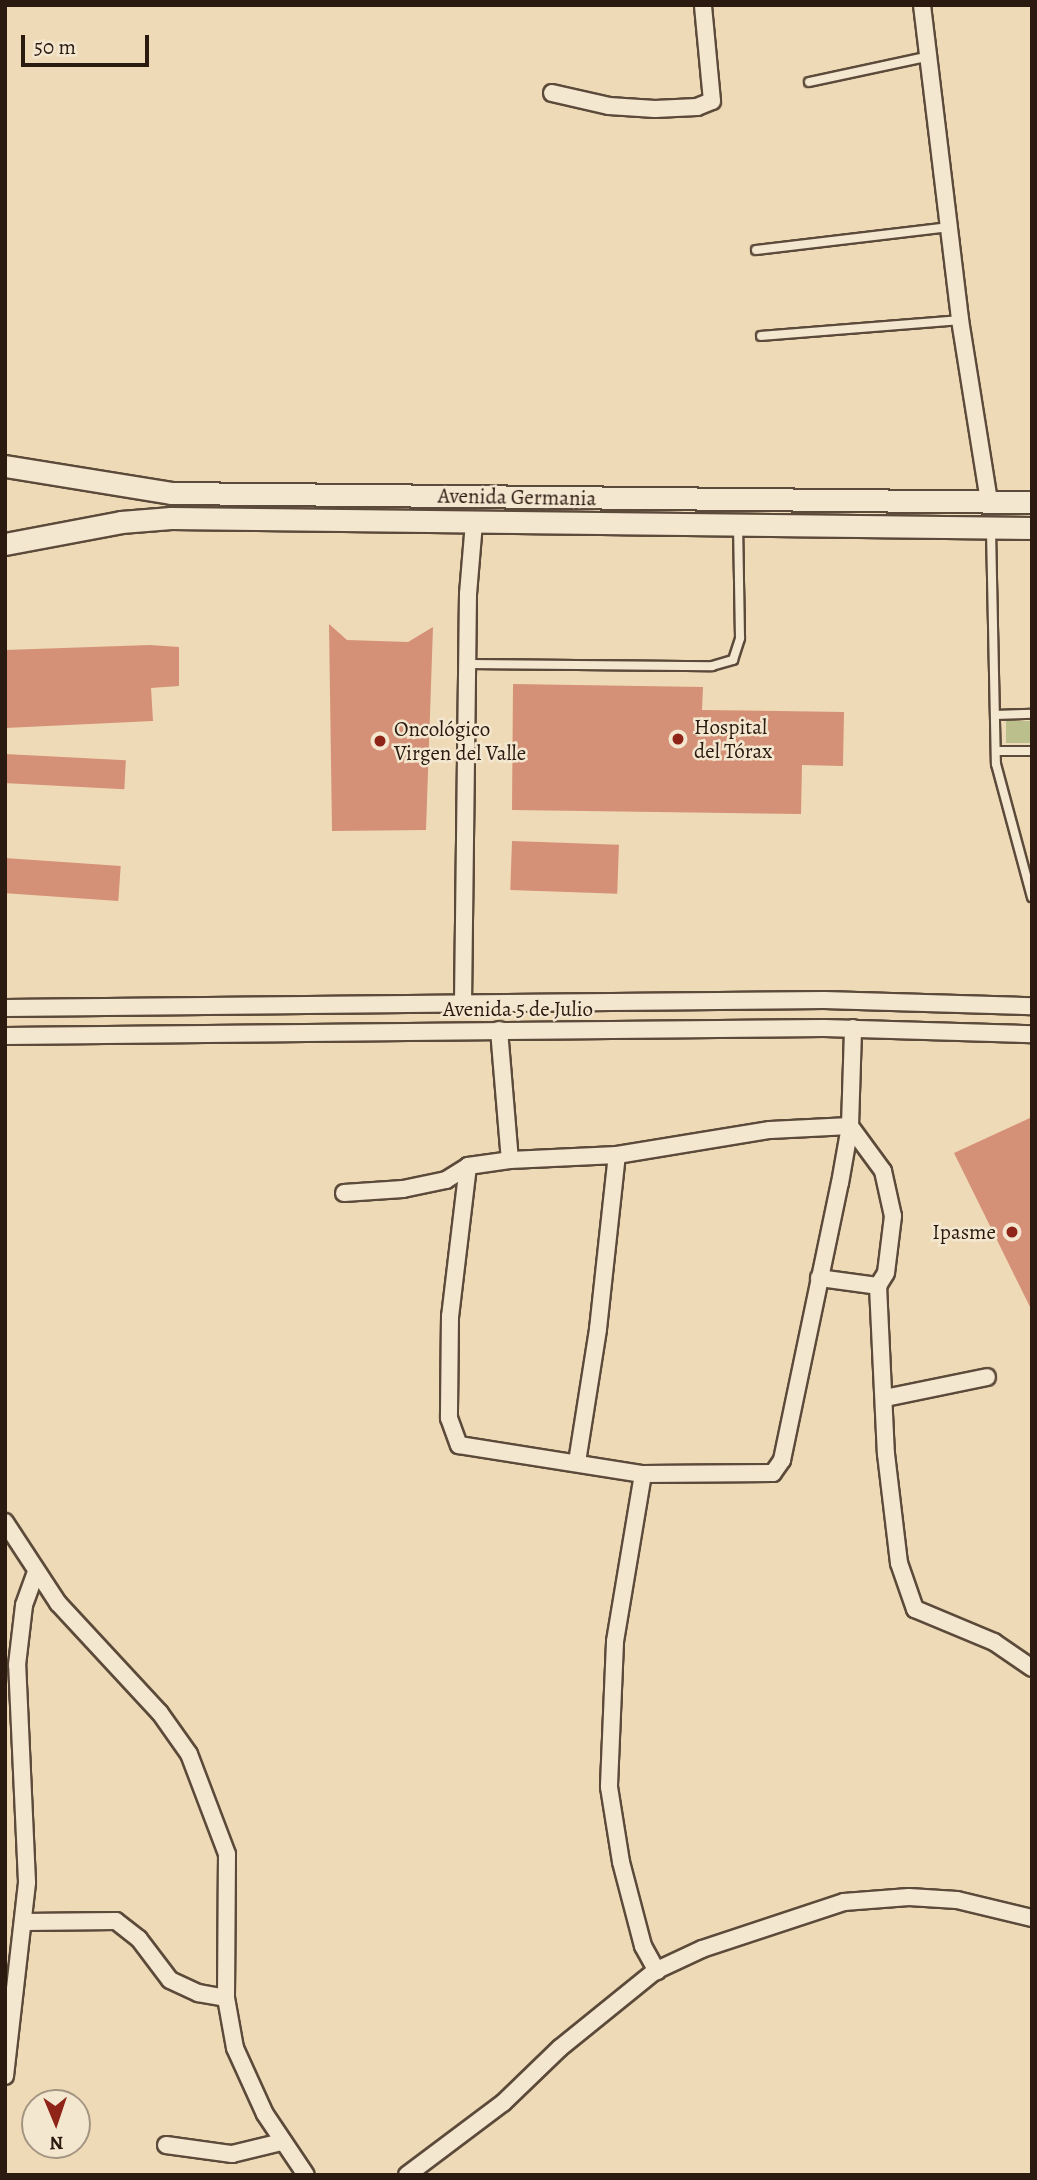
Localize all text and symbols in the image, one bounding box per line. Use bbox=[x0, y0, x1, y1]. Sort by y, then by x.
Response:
scale bar bbox=[24, 21, 152, 65]
text: 50 m bbox=[34, 33, 76, 61]
street label: Avenida Germania bbox=[438, 483, 596, 511]
place label: Hospital del Tórax bbox=[694, 714, 772, 764]
place label: Oncológico Virgen del Valle bbox=[394, 716, 526, 766]
marker: Hospital del Tórax bbox=[668, 729, 688, 749]
marker: Oncológico Virgen del Valle bbox=[372, 733, 388, 749]
street label: Avenida 5 de Julio bbox=[443, 996, 593, 1022]
place label: Ipasme bbox=[932, 1219, 996, 1245]
marker: Ipasme bbox=[1002, 1222, 1022, 1242]
north arrow bbox=[21, 2089, 91, 2159]
text: N bbox=[49, 2130, 64, 2156]

